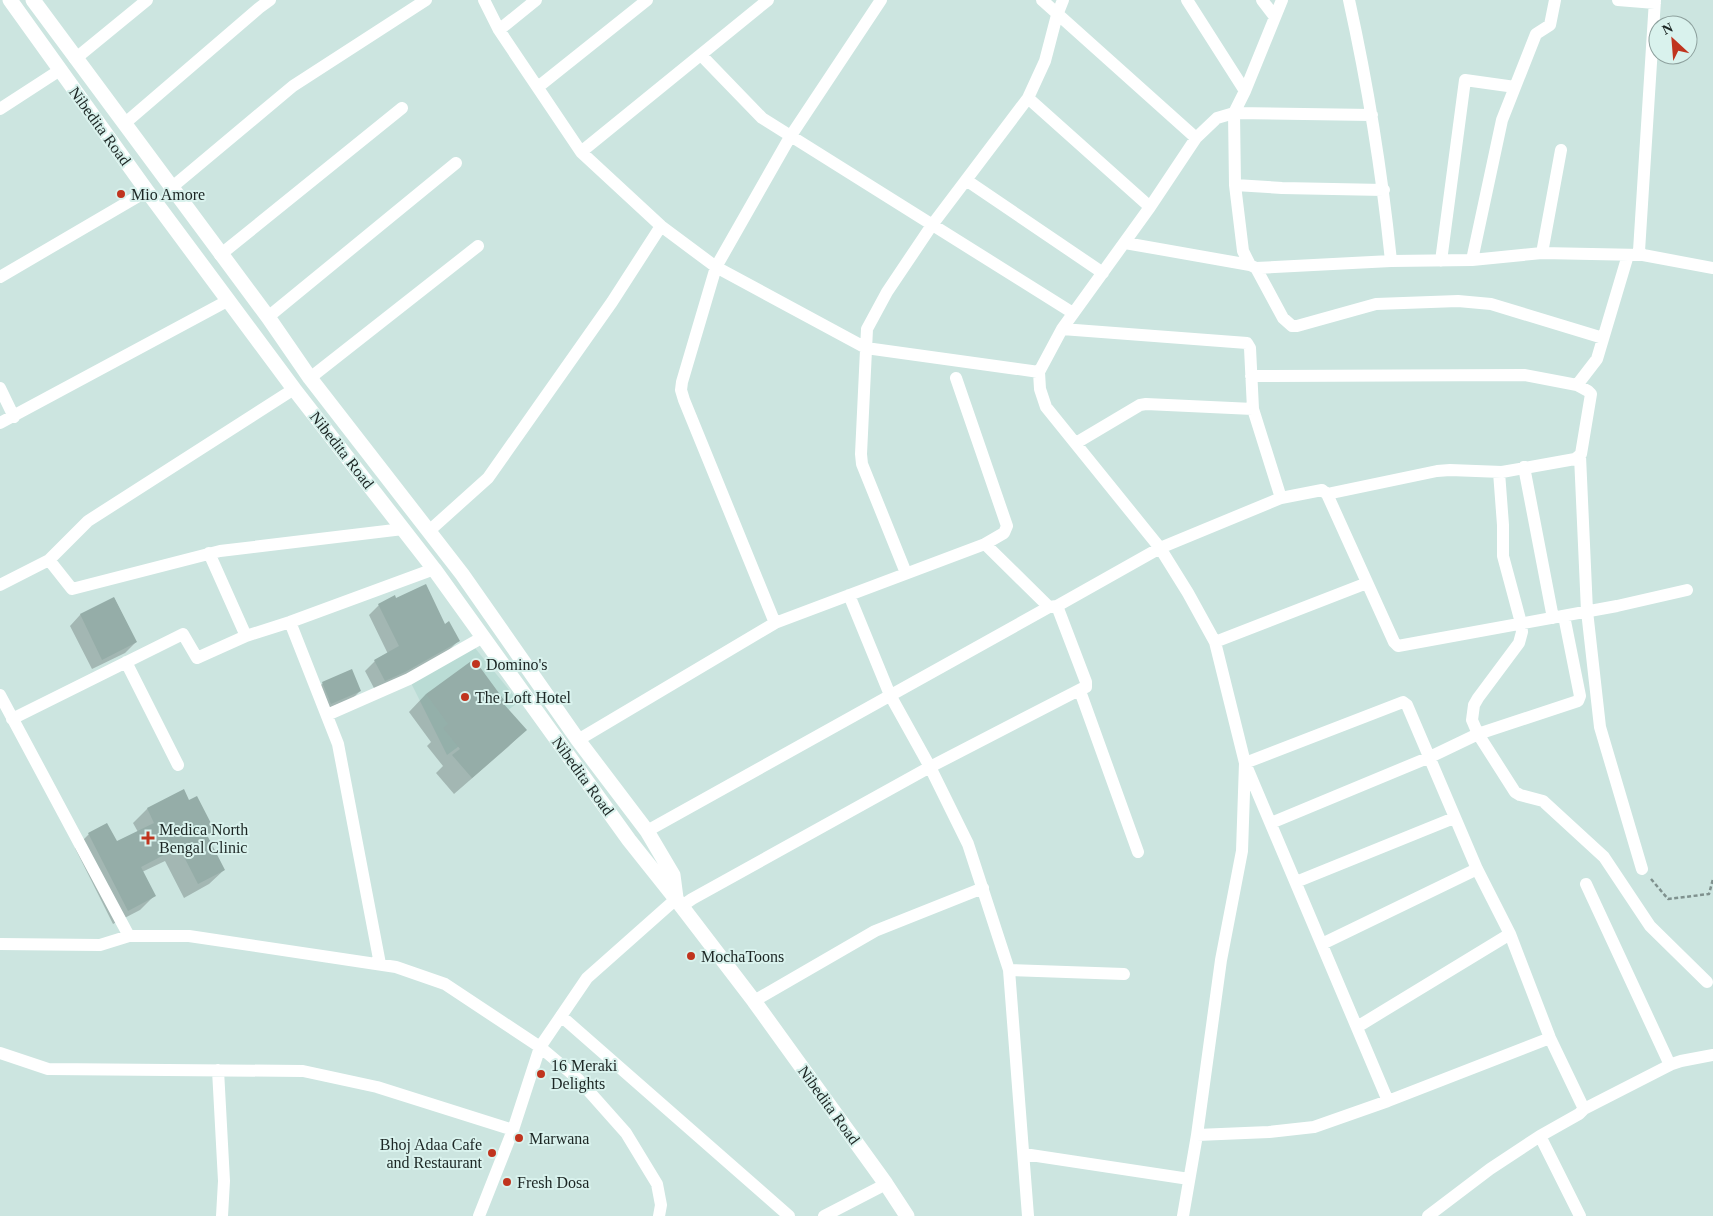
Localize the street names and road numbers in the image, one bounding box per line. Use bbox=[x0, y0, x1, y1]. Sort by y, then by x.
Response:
street label: Nibedita Road bbox=[66, 83, 134, 169]
street label: Nibedita Road bbox=[307, 408, 377, 492]
street label: Nibedita Road bbox=[549, 733, 617, 819]
street label: Nibedita Road bbox=[795, 1062, 863, 1148]

